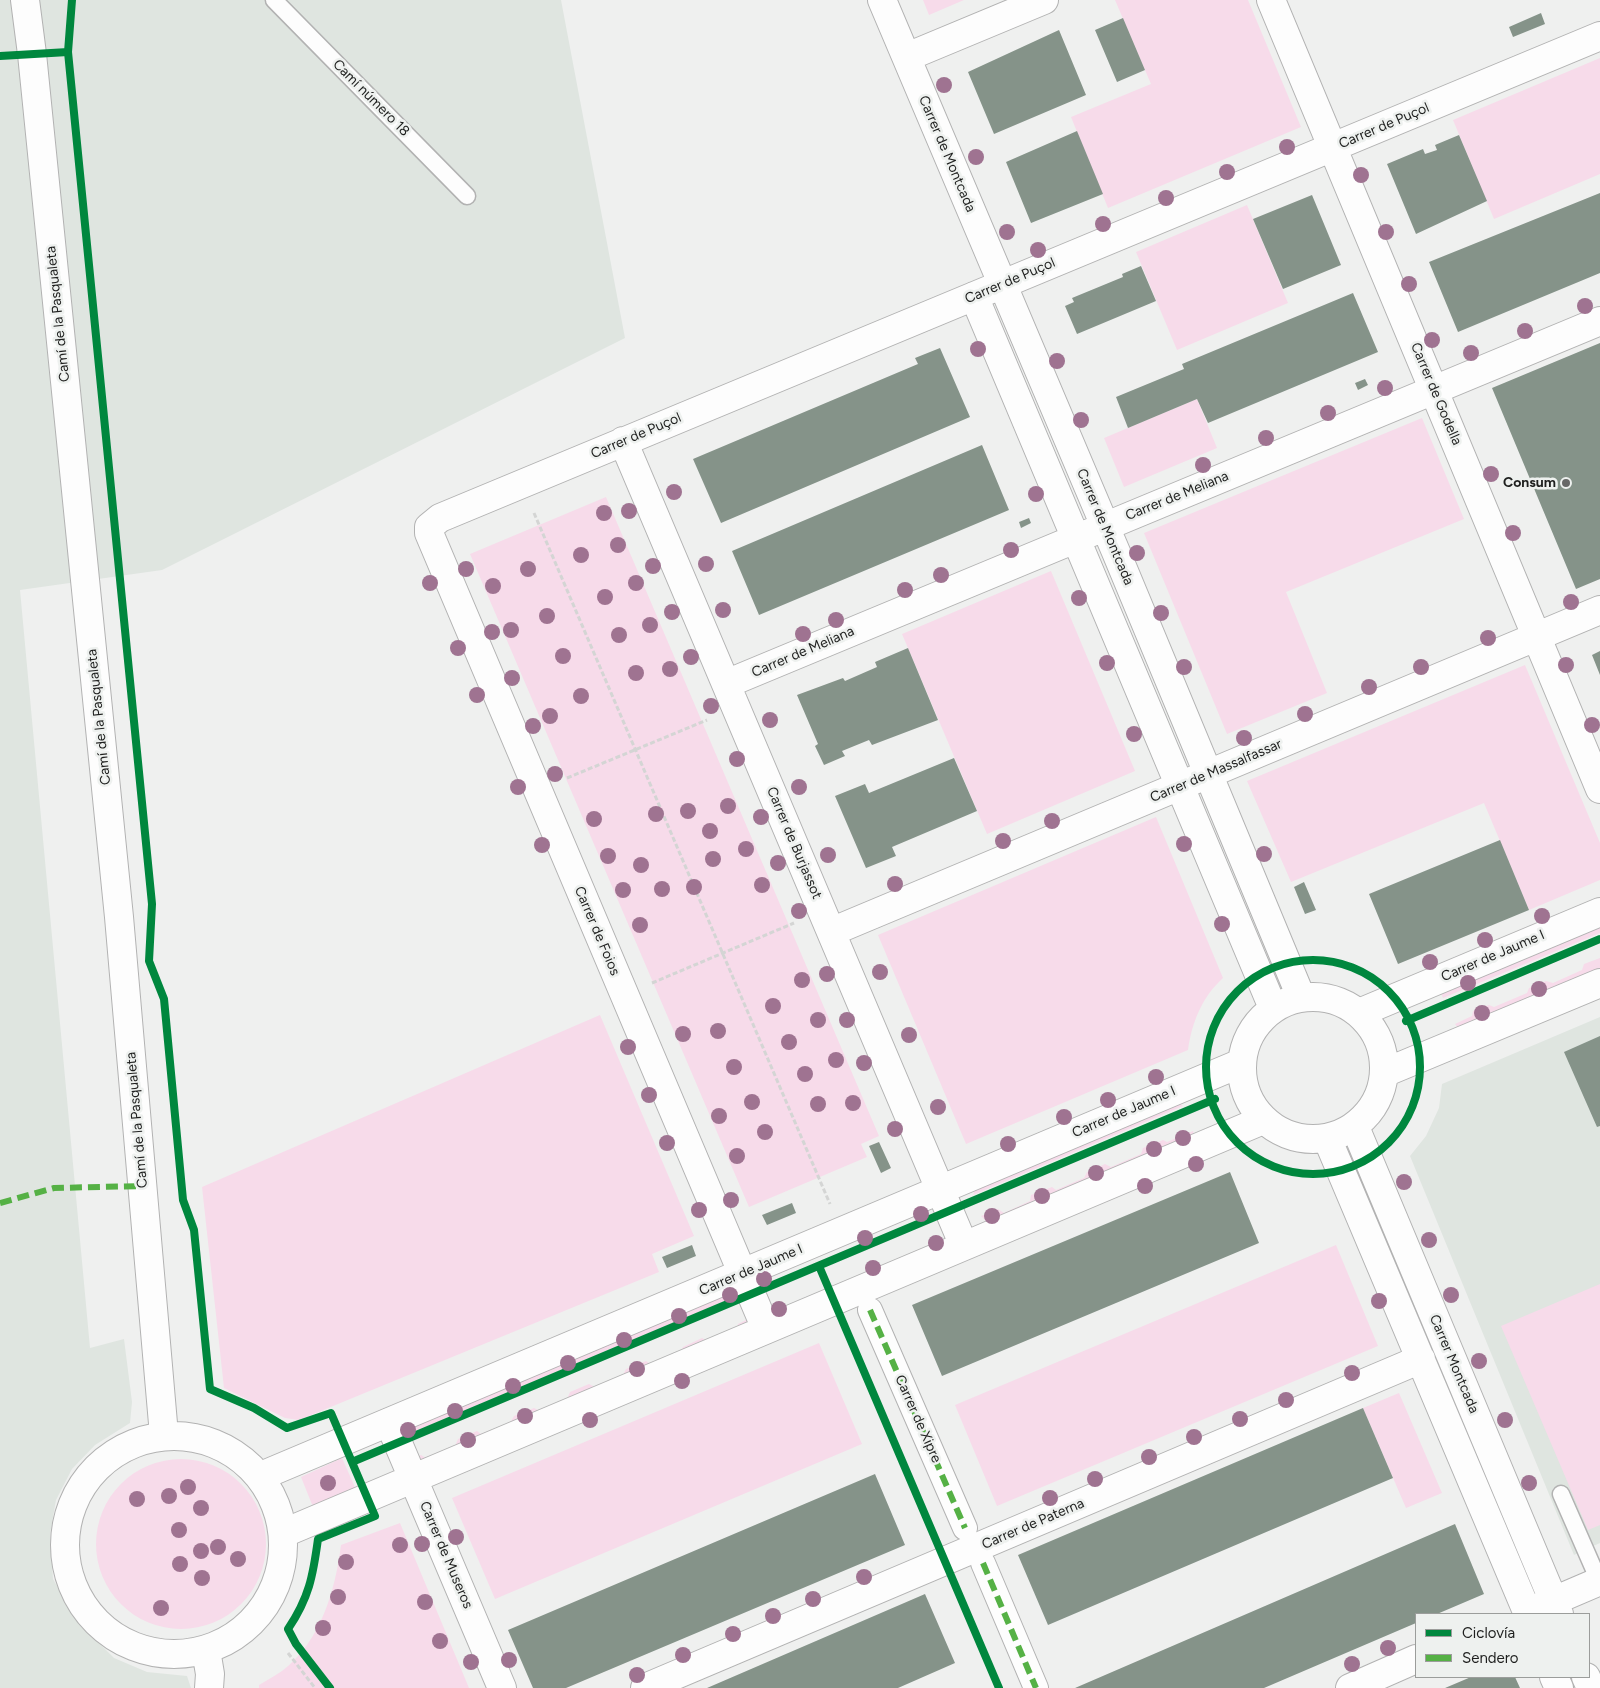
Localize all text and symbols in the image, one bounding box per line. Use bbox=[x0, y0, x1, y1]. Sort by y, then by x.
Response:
street label: Camí número 18 bbox=[329, 56, 413, 140]
street label: Carrer de Montcada bbox=[915, 93, 979, 215]
street label: Carrer de Puçol bbox=[1336, 99, 1432, 153]
street label: Camí de la Pasqualeta bbox=[43, 245, 73, 383]
street label: Carrer de Puçol bbox=[962, 254, 1058, 308]
street label: Carrer de Godella bbox=[1407, 340, 1465, 448]
street label: Carrer de Puçol bbox=[588, 409, 684, 463]
street label: Carrer de Montcada bbox=[1073, 466, 1137, 588]
street label: Carrer de Meliana bbox=[1123, 468, 1231, 524]
place label: Consum bbox=[1503, 475, 1556, 491]
marker: Consum bbox=[1560, 477, 1572, 489]
street label: Carrer de Meliana bbox=[749, 623, 857, 681]
street label: Camí de la Pasqualeta bbox=[84, 648, 114, 786]
street label: Carrer de Massalfassar bbox=[1148, 736, 1284, 806]
street label: Carrer de Burjassot bbox=[763, 784, 825, 902]
street label: Carrer de Foios bbox=[571, 884, 623, 978]
street label: Carrer de Jaume I bbox=[1439, 927, 1547, 985]
street label: Camí de la Pasqualeta bbox=[123, 1051, 151, 1189]
street label: Carrer de Jaume I bbox=[1070, 1083, 1178, 1141]
street label: Carrer de Jaume I bbox=[697, 1241, 805, 1299]
street label: Carrer Montcada bbox=[1426, 1312, 1482, 1416]
street label: Carrer de Xipre bbox=[891, 1372, 945, 1466]
street label: Carrer de Paterna bbox=[979, 1495, 1087, 1553]
street label: Carrer de Museros bbox=[416, 1499, 476, 1611]
legend bbox=[1415, 1613, 1590, 1678]
text: Ciclovía bbox=[1462, 1624, 1515, 1642]
text: Sendero bbox=[1462, 1649, 1519, 1667]

